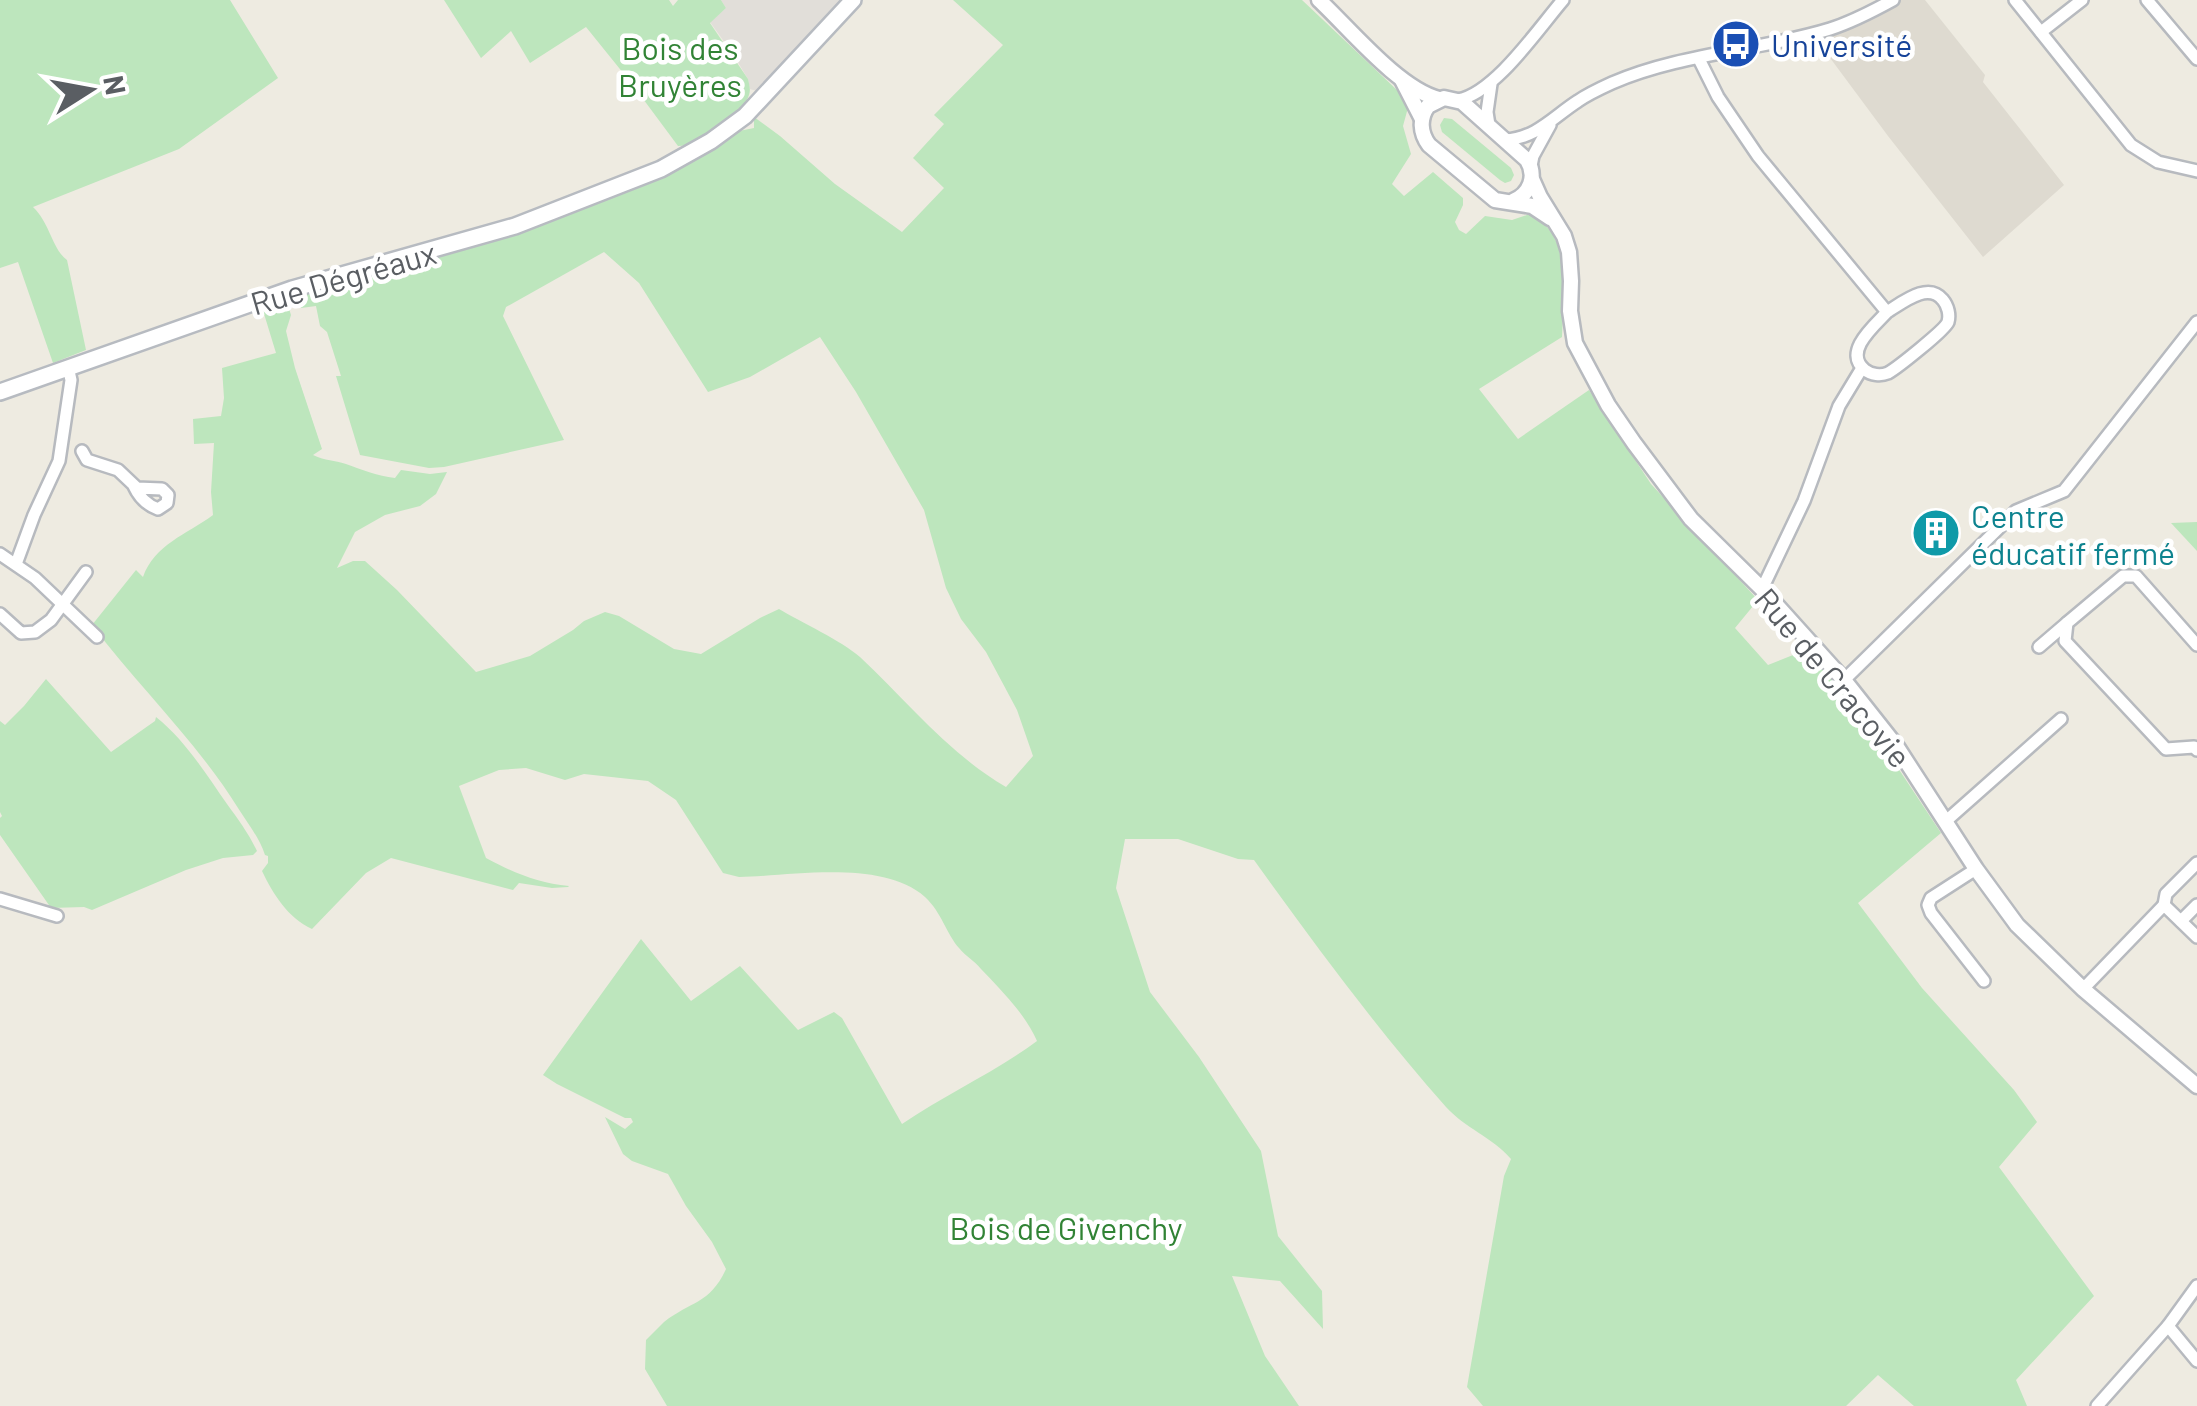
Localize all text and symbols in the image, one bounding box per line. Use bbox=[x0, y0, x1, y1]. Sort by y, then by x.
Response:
bus stop icon: Université bbox=[1710, 18, 1762, 70]
place label: Université bbox=[1771, 25, 1912, 63]
park label: Bois des Bruyères bbox=[618, 28, 742, 103]
north arrow bbox=[40, 40, 140, 140]
text: N bbox=[97, 73, 134, 97]
street label: Rue Dégréaux bbox=[246, 232, 440, 322]
place label: Centre éducatif fermé bbox=[1971, 496, 2175, 571]
building icon: Centre éducatif fermé bbox=[1910, 507, 1962, 559]
street label: Rue de Cracovie bbox=[1748, 580, 1920, 774]
park label: Bois de Givenchy bbox=[949, 1208, 1183, 1246]

